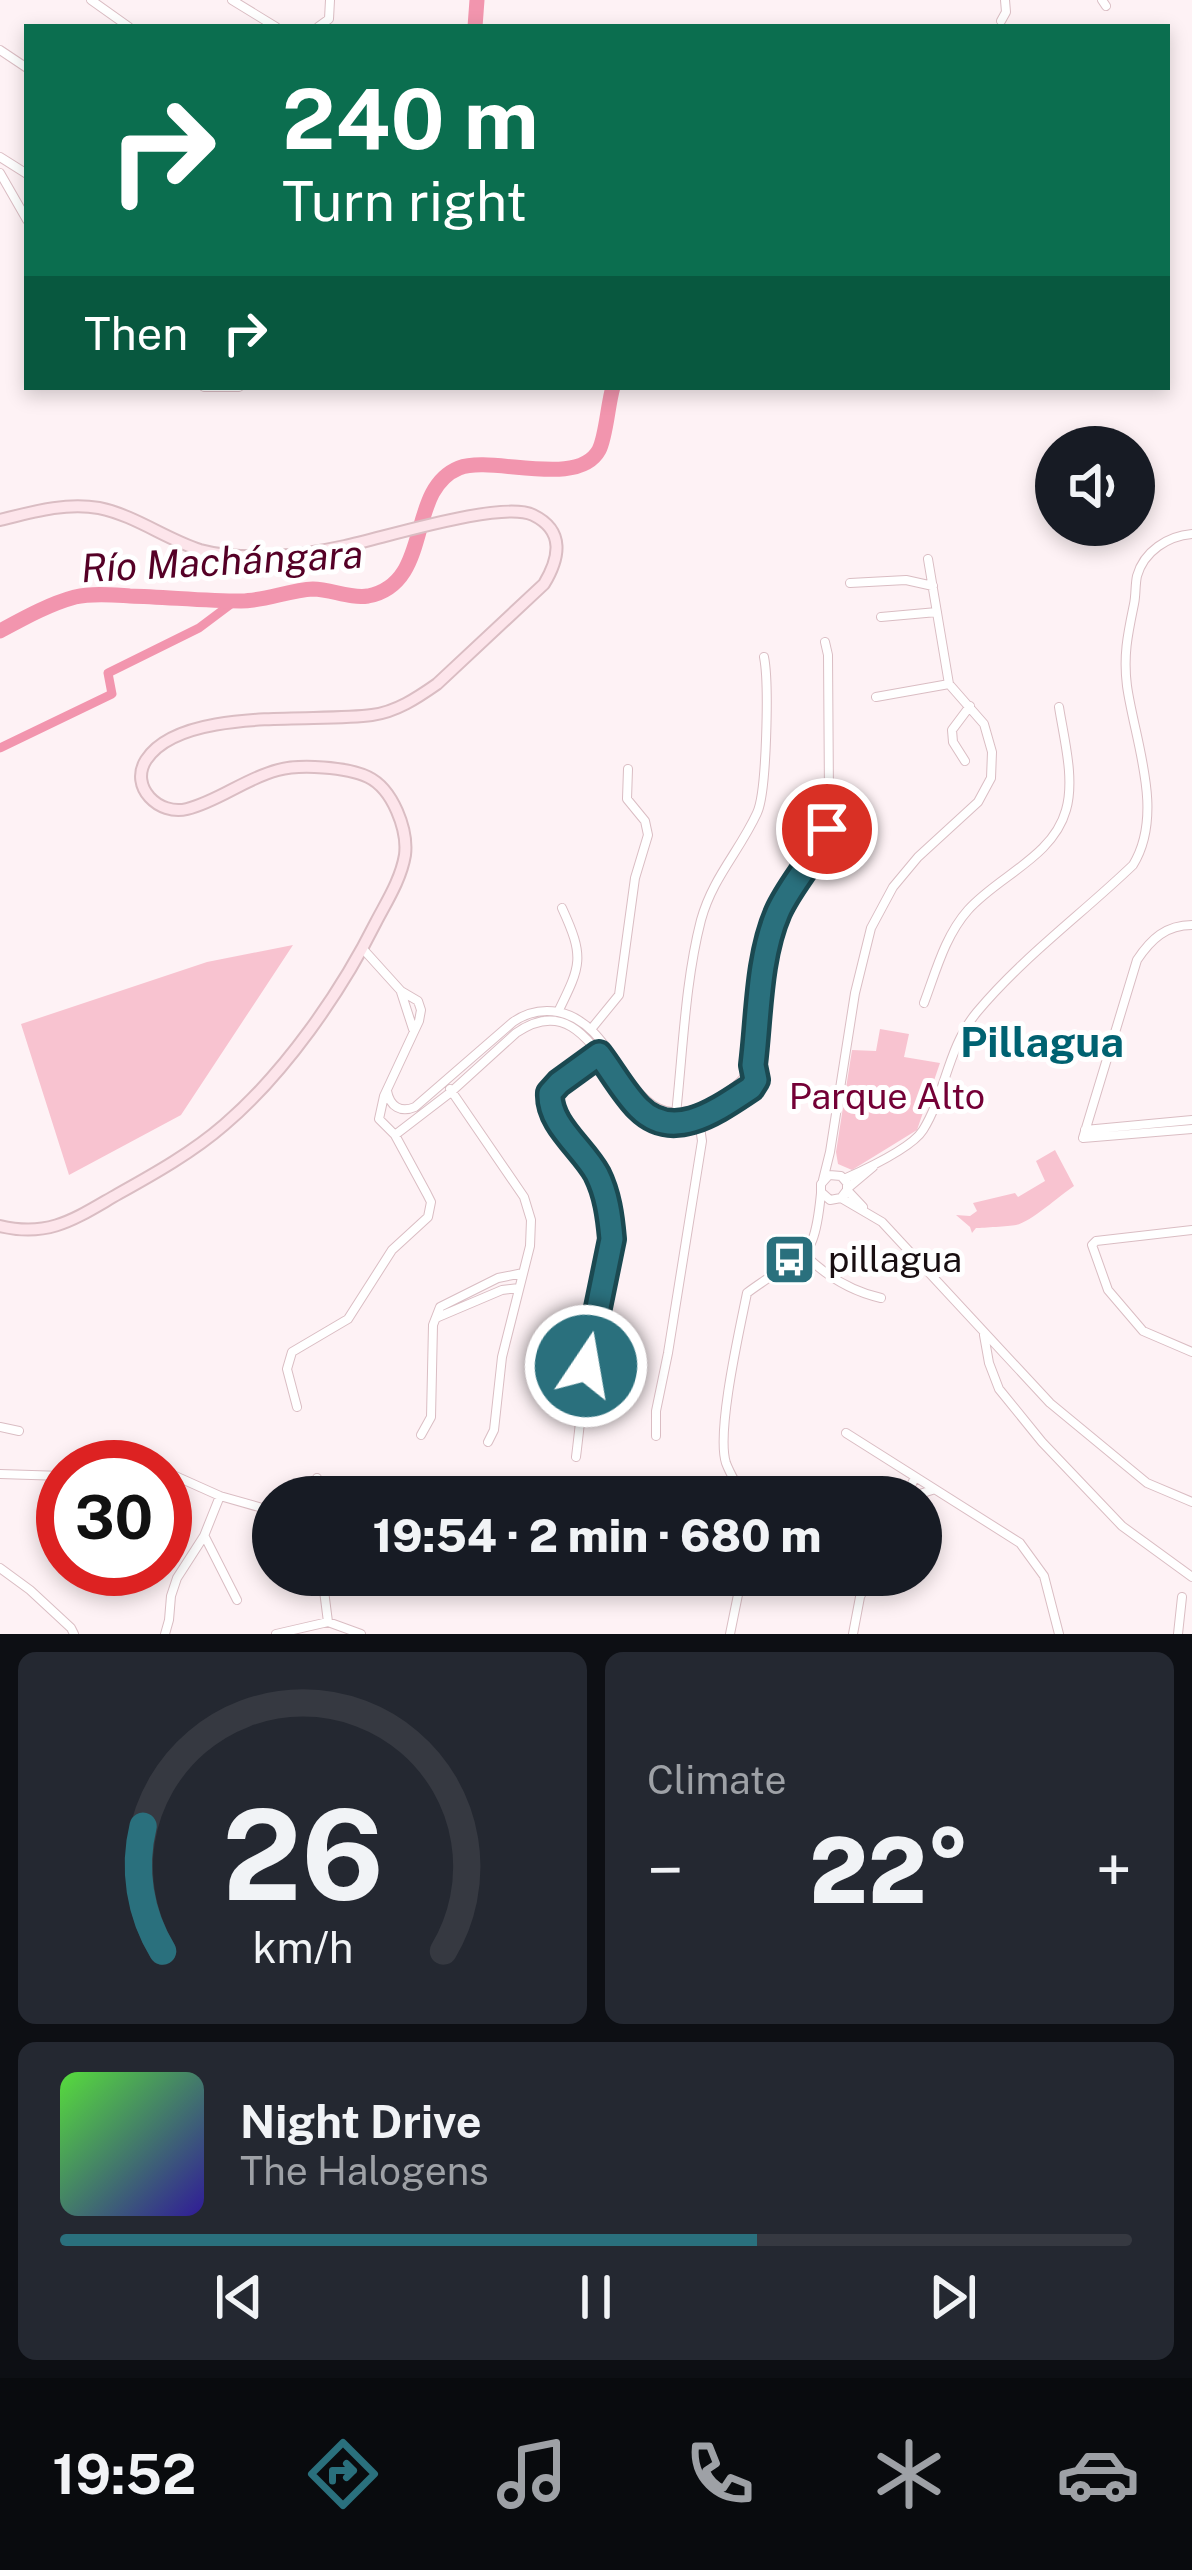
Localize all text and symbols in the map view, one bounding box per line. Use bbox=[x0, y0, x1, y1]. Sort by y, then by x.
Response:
text: 240 m bbox=[282, 69, 539, 168]
icon: right bbox=[84, 72, 240, 228]
text: Turn right bbox=[282, 170, 527, 233]
icon: right bbox=[212, 300, 278, 366]
text: Then bbox=[84, 307, 188, 360]
map controls bbox=[1035, 426, 1155, 546]
button: sound bbox=[1035, 426, 1155, 546]
water label: Río Machángara bbox=[80, 531, 364, 591]
pin bbox=[776, 778, 878, 880]
icon: arrive bbox=[794, 796, 860, 862]
district label: Pillagua bbox=[960, 1017, 1124, 1066]
park label: Parque Alto bbox=[789, 1075, 985, 1117]
bus stop icon: pillagua bbox=[761, 1231, 817, 1287]
place label: pillagua bbox=[828, 1238, 962, 1280]
position arrow bbox=[523, 1303, 649, 1429]
speed limit sign: 30 bbox=[36, 1440, 192, 1596]
text: 19:54 · 2 min · 680 m bbox=[373, 1509, 821, 1562]
text: Climate bbox=[647, 1757, 787, 1803]
text: 26 bbox=[222, 1781, 383, 1928]
text: 22° bbox=[809, 1817, 970, 1923]
text: − bbox=[647, 1831, 684, 1909]
text: + bbox=[1095, 1831, 1132, 1909]
text: km/h bbox=[252, 1922, 353, 1973]
text: Night Drive bbox=[240, 2095, 482, 2148]
text: The Halogens bbox=[240, 2148, 489, 2194]
icon: previous bbox=[206, 2264, 272, 2330]
icon: pause bbox=[563, 2264, 629, 2330]
icon: next bbox=[920, 2264, 986, 2330]
icon: directions bbox=[301, 2432, 385, 2516]
icon: music bbox=[490, 2432, 574, 2516]
icon: phone bbox=[678, 2432, 762, 2516]
icon: climate bbox=[867, 2432, 951, 2516]
icon: car bbox=[1056, 2432, 1140, 2516]
text: 19:52 bbox=[52, 2443, 196, 2506]

